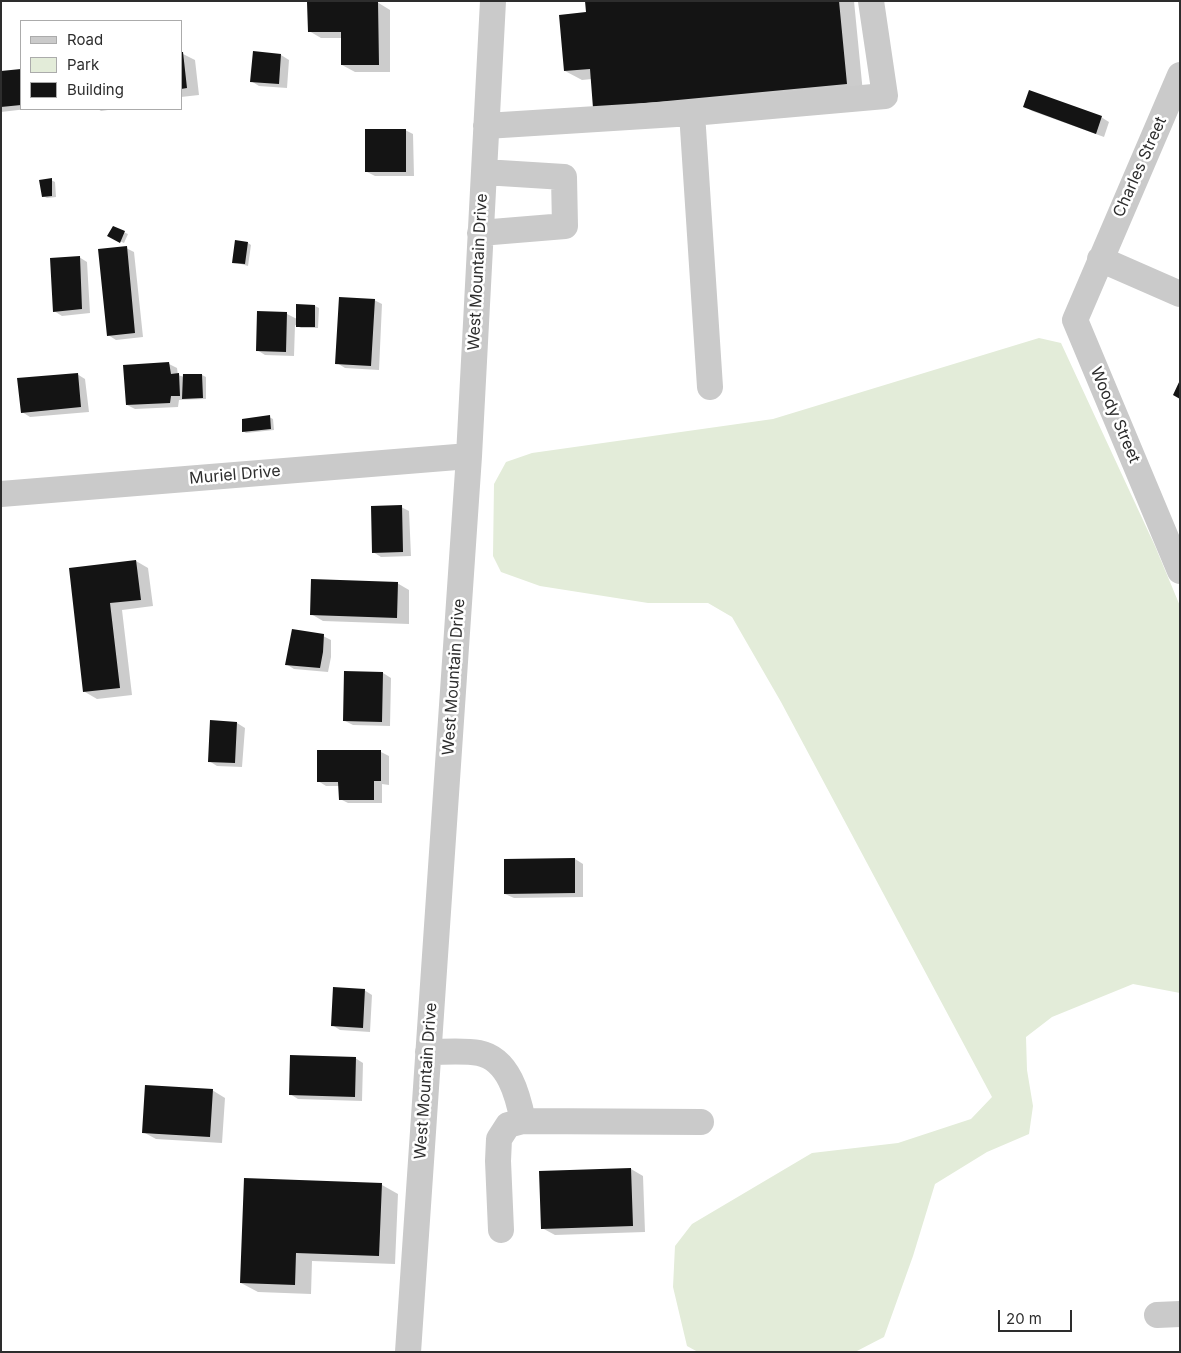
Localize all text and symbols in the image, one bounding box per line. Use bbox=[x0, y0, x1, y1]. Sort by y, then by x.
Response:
legend bbox=[20, 20, 182, 110]
text: Road bbox=[67, 30, 103, 49]
text: Park bbox=[67, 55, 99, 74]
text: Building bbox=[67, 80, 124, 99]
street label: Charles Street bbox=[1109, 114, 1171, 220]
street label: West Mountain Drive bbox=[464, 193, 492, 351]
street label: Woody Street bbox=[1086, 364, 1144, 466]
street label: Muriel Drive bbox=[189, 461, 281, 489]
street label: West Mountain Drive bbox=[439, 598, 469, 756]
street label: West Mountain Drive bbox=[411, 1002, 441, 1160]
scale bar bbox=[1001, 1300, 1075, 1332]
text: 20 m bbox=[1006, 1309, 1042, 1328]

